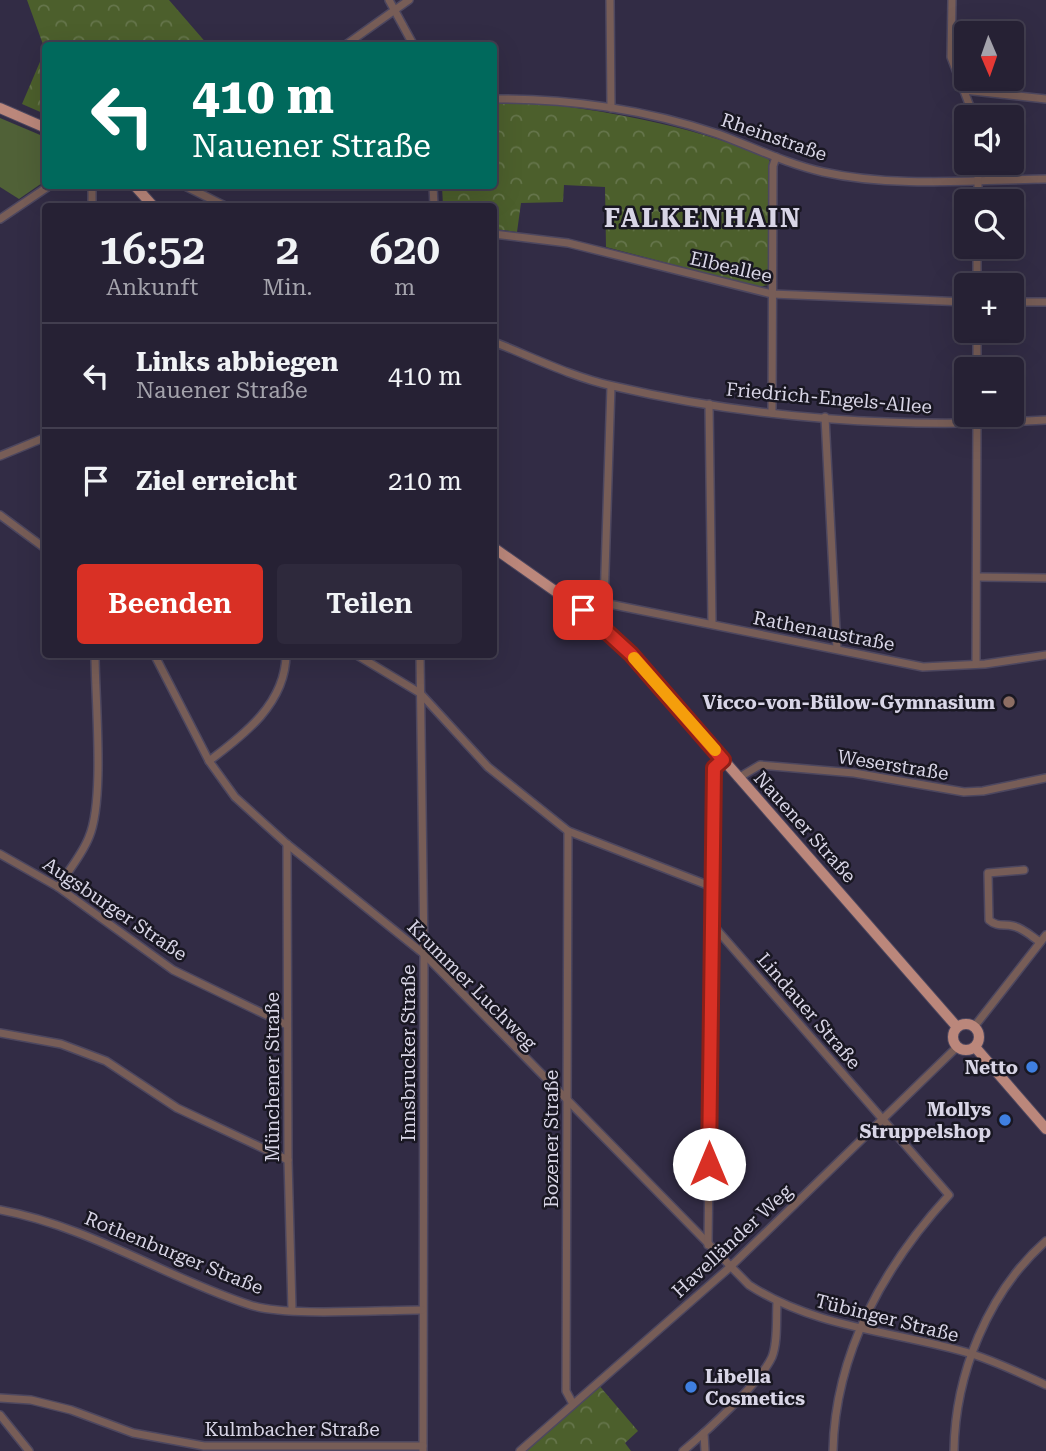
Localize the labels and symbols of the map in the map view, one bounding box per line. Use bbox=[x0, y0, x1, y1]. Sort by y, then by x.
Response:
north arrow bbox=[954, 21, 1024, 91]
street label: Rheinstraße bbox=[718, 108, 830, 166]
district label: FALKENHAIN bbox=[604, 203, 802, 233]
street label: Elbeallee bbox=[688, 246, 774, 288]
street label: Friedrich-Engels-Allee bbox=[725, 378, 933, 418]
pin bbox=[553, 580, 613, 640]
street label: Rathenaustraße bbox=[751, 606, 897, 656]
place label: Vicco-von-Bülow-Gymnasium bbox=[703, 691, 996, 714]
marker: Vicco-von-Bülow-Gymnasium bbox=[1001, 694, 1017, 710]
street label: Weserstraße bbox=[836, 745, 950, 785]
street label: Nauener Straße bbox=[749, 767, 861, 887]
street label: Augsburger Straße bbox=[39, 852, 191, 966]
street label: Krummer Luchweg bbox=[402, 915, 542, 1055]
street label: Lindauer Straße bbox=[752, 948, 866, 1074]
street label: Innsbrucker Straße bbox=[397, 965, 420, 1141]
street label: Münchener Straße bbox=[261, 992, 284, 1162]
place label: Netto bbox=[965, 1056, 1018, 1079]
marker: Netto bbox=[1024, 1059, 1040, 1075]
street label: Bozener Straße bbox=[540, 1070, 563, 1208]
place label: Mollys Struppelshop bbox=[859, 1098, 991, 1143]
marker: Mollys Struppelshop bbox=[997, 1112, 1013, 1128]
position arrow bbox=[672, 1127, 746, 1201]
street label: Havelländer Weg bbox=[667, 1179, 797, 1302]
street label: Rothenburger Straße bbox=[81, 1207, 267, 1299]
street label: Tübinger Straße bbox=[813, 1289, 961, 1347]
place label: Libella Cosmetics bbox=[705, 1365, 805, 1410]
marker: Libella Cosmetics bbox=[683, 1379, 699, 1395]
street label: Kulmbacher Straße bbox=[204, 1418, 380, 1441]

